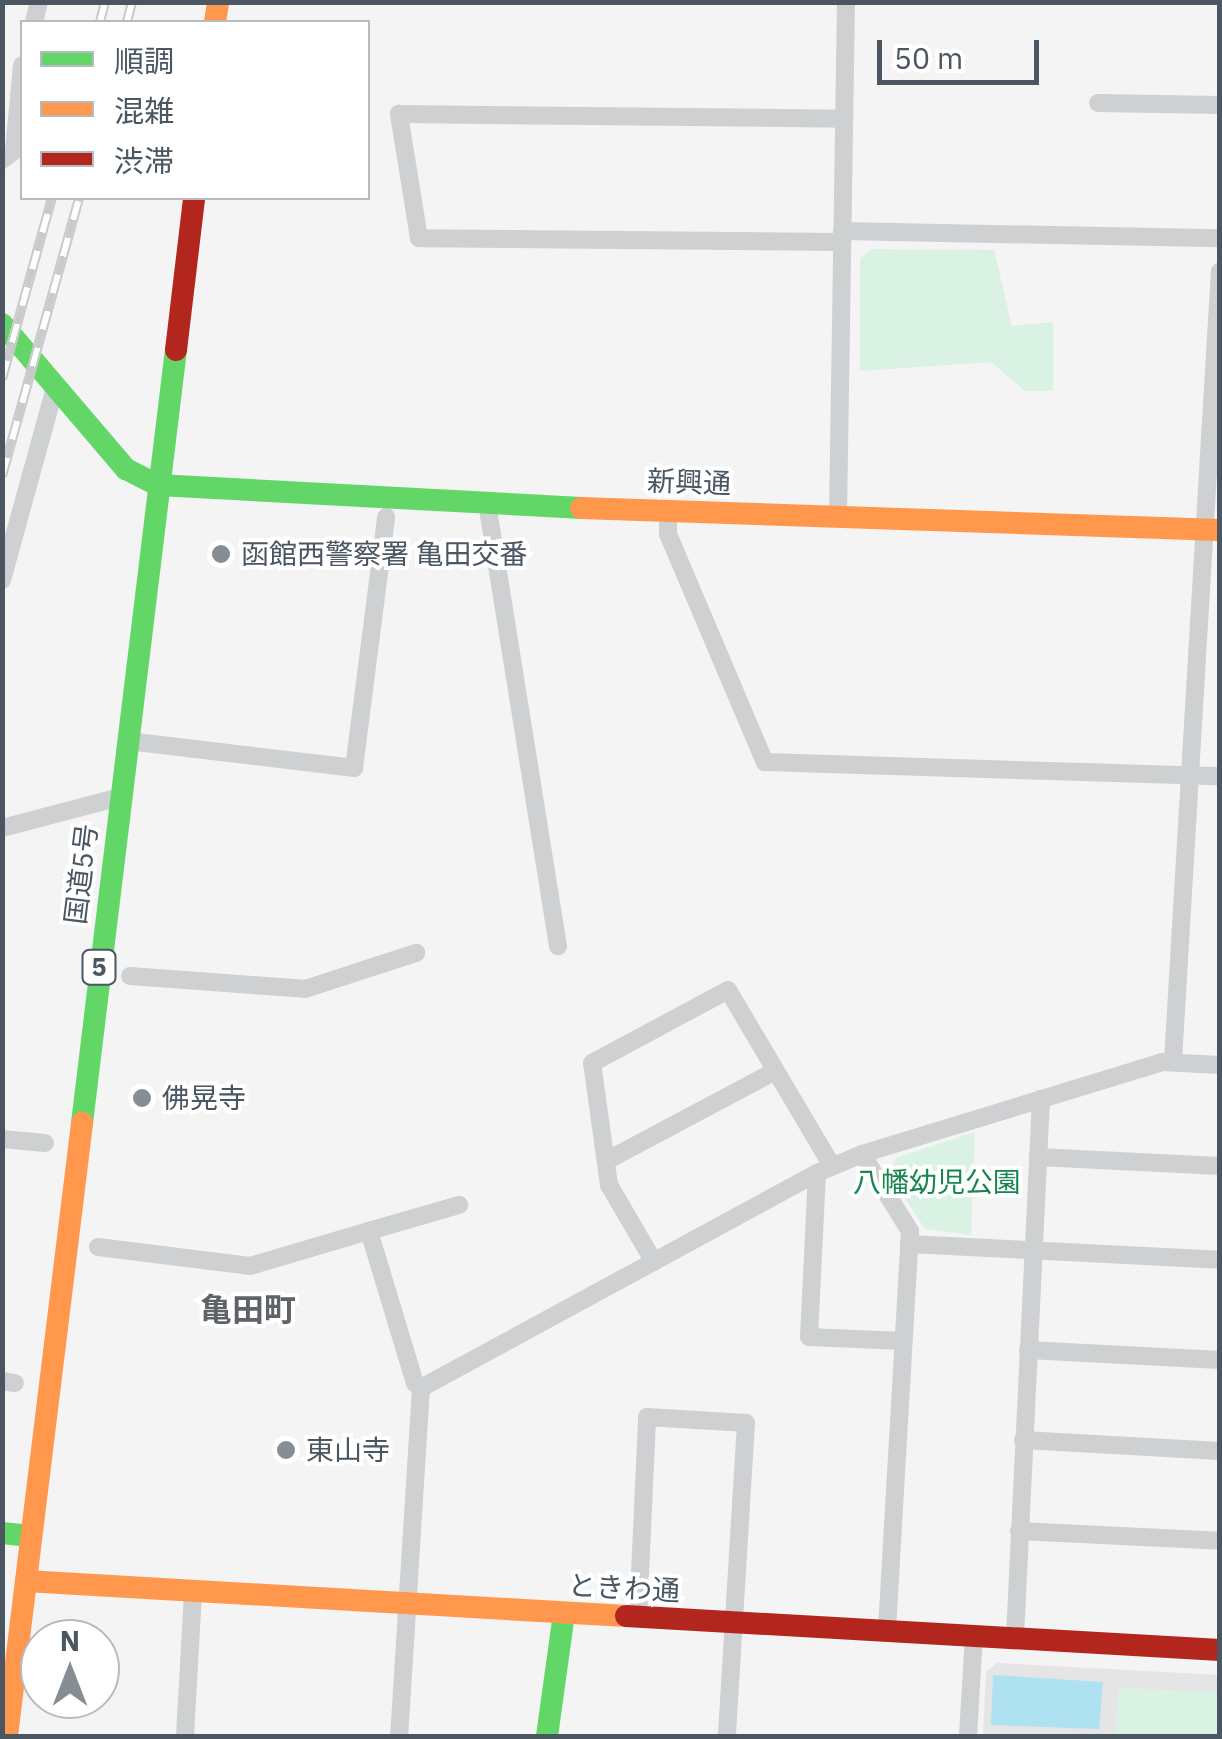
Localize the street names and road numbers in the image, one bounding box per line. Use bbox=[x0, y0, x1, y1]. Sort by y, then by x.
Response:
street label: 新興通 bbox=[646, 464, 732, 500]
street label: 国道5号 bbox=[58, 822, 104, 926]
road number: 5 bbox=[82, 947, 116, 987]
street label: ときわ通 bbox=[567, 1568, 681, 1608]

